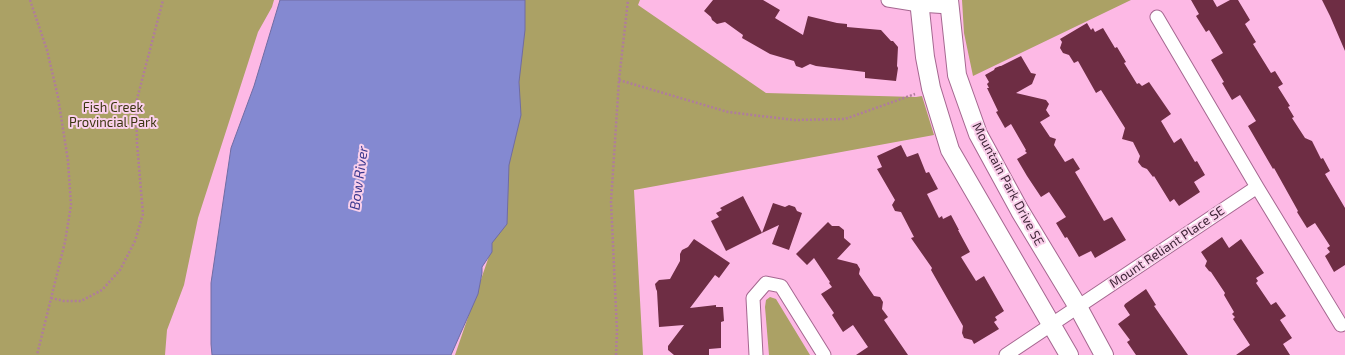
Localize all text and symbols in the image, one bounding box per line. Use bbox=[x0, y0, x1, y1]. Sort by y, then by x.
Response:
park label: Fish Creek Provincial Park bbox=[69, 100, 157, 131]
street label: Mountain Park Drive SE bbox=[969, 120, 1047, 248]
water label: Bow River bbox=[346, 145, 372, 211]
street label: Mount Reliant Place SE bbox=[1106, 203, 1228, 291]

